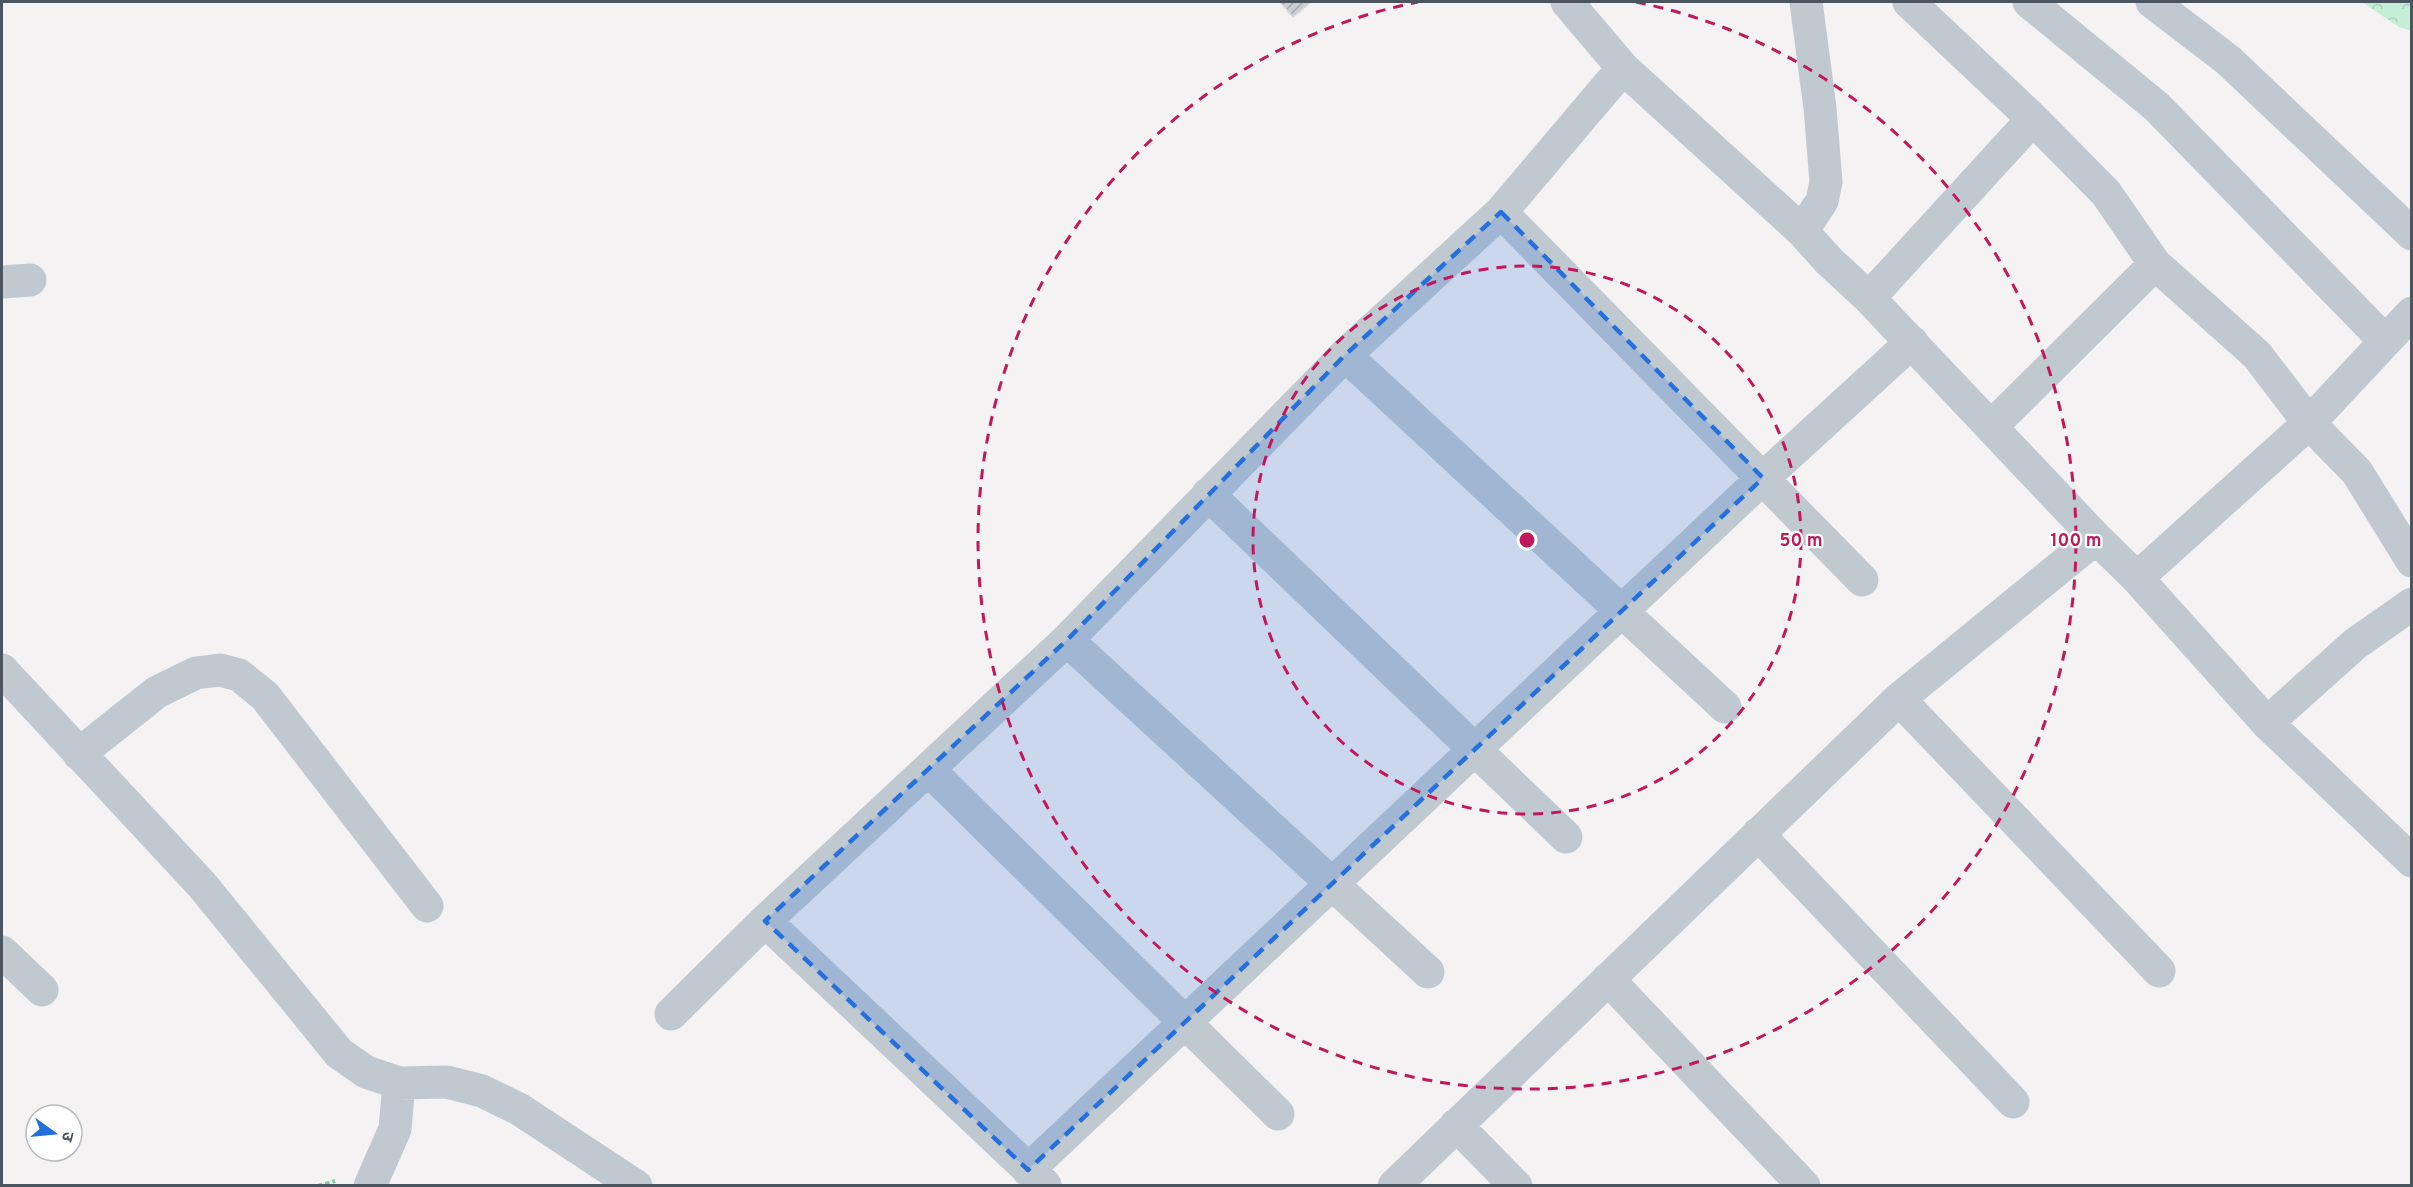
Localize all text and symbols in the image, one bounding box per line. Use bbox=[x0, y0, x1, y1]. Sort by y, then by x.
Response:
centre of rings bbox=[1517, 530, 1537, 550]
text: 50 m bbox=[1779, 530, 1823, 553]
text: 100 m bbox=[2050, 530, 2102, 553]
north arrow bbox=[24, 1103, 84, 1163]
text: उ bbox=[56, 1129, 77, 1144]

